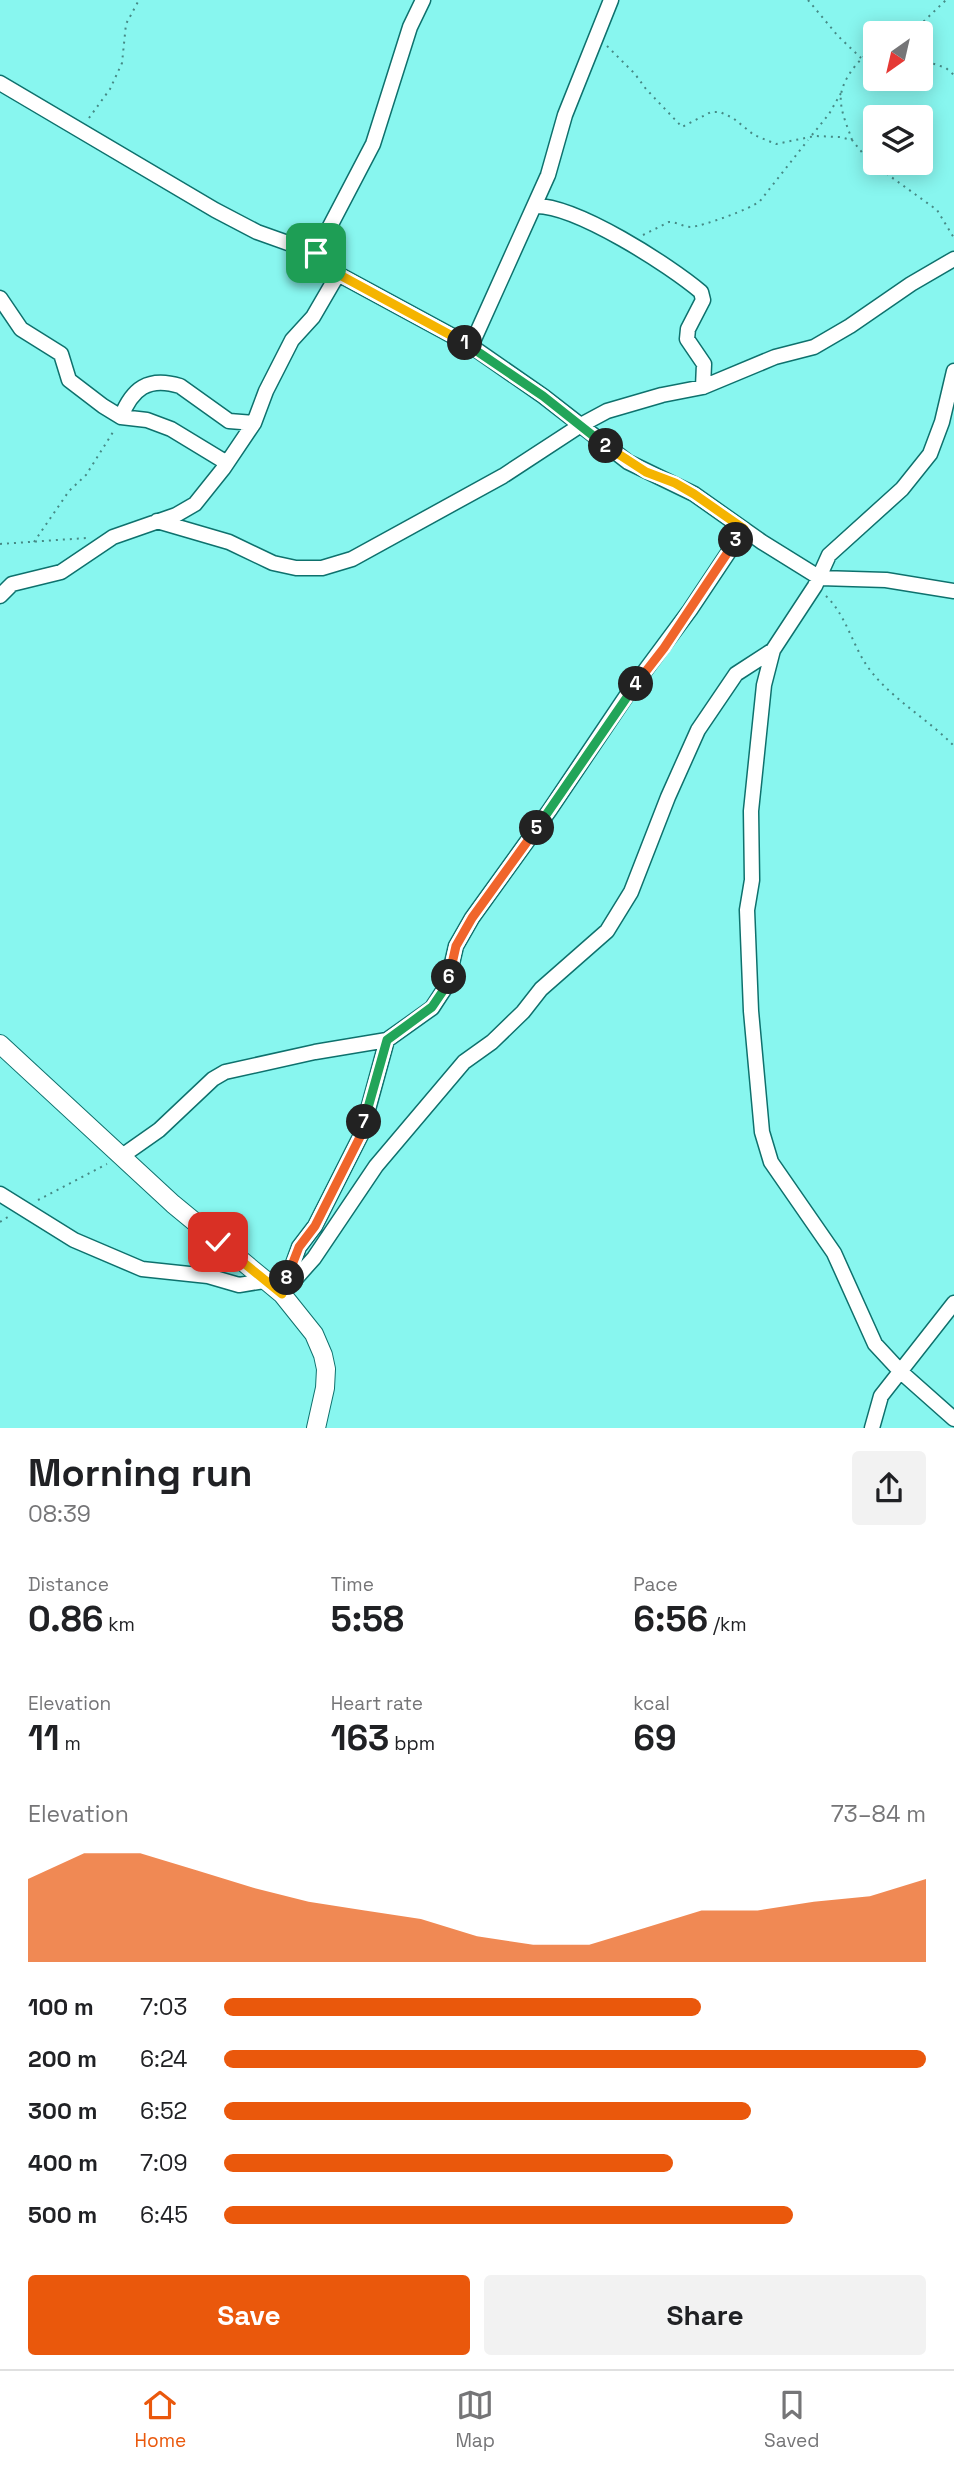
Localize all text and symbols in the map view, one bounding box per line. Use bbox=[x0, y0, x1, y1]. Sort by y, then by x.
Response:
north arrow bbox=[863, 21, 933, 91]
map controls bbox=[863, 21, 933, 175]
button: layers bbox=[863, 105, 933, 175]
pin bbox=[286, 223, 346, 283]
icon: arrive bbox=[297, 234, 335, 272]
pin: 1 bbox=[448, 326, 482, 360]
text: 1 bbox=[460, 330, 469, 355]
pin: 2 bbox=[588, 428, 624, 464]
text: 2 bbox=[600, 433, 611, 458]
pin: 3 bbox=[718, 522, 754, 558]
text: 3 bbox=[730, 527, 741, 552]
pin: 4 bbox=[618, 666, 654, 702]
text: 4 bbox=[629, 671, 642, 696]
pin: 5 bbox=[520, 810, 554, 846]
text: 5 bbox=[531, 815, 542, 840]
pin: 6 bbox=[432, 960, 466, 995]
text: 6 bbox=[443, 964, 454, 989]
pin: 7 bbox=[346, 1104, 382, 1140]
text: 7 bbox=[358, 1109, 369, 1134]
pin bbox=[188, 1212, 248, 1272]
icon: check bbox=[199, 1223, 237, 1261]
pin: 8 bbox=[270, 1260, 304, 1296]
text: 8 bbox=[281, 1265, 292, 1290]
text: Morning run bbox=[28, 1449, 253, 1497]
button: share bbox=[852, 1451, 926, 1525]
text: 08:39 bbox=[28, 1499, 91, 1529]
text: Distance bbox=[28, 1572, 109, 1597]
text: Time bbox=[331, 1572, 374, 1597]
text: Pace bbox=[633, 1572, 678, 1597]
text: 0.86 bbox=[28, 1597, 103, 1641]
text: 5:58 bbox=[331, 1597, 404, 1641]
text: 6:56 bbox=[633, 1597, 708, 1641]
text: km bbox=[103, 1612, 135, 1637]
text: /km bbox=[708, 1612, 747, 1637]
text: Elevation bbox=[28, 1691, 111, 1716]
text: Heart rate bbox=[331, 1691, 423, 1716]
text: kcal bbox=[633, 1691, 670, 1716]
text: 11 bbox=[28, 1716, 60, 1760]
text: 163 bbox=[331, 1716, 389, 1760]
text: 69 bbox=[633, 1716, 677, 1760]
text: m bbox=[60, 1731, 81, 1756]
text: bpm bbox=[389, 1731, 435, 1756]
text: Elevation bbox=[28, 1799, 129, 1829]
text: 73–84 m bbox=[831, 1799, 926, 1829]
text: 100 m bbox=[28, 1992, 94, 2022]
text: 7:03 bbox=[140, 1992, 187, 2022]
text: 200 m bbox=[28, 2044, 97, 2074]
text: 6:24 bbox=[140, 2044, 187, 2074]
text: 300 m bbox=[28, 2096, 97, 2126]
text: 6:52 bbox=[140, 2096, 187, 2126]
text: 400 m bbox=[28, 2148, 98, 2178]
text: 7:09 bbox=[140, 2148, 188, 2178]
text: 500 m bbox=[28, 2200, 97, 2230]
text: 6:45 bbox=[140, 2200, 188, 2230]
button: Save bbox=[28, 2275, 470, 2355]
button: Share bbox=[484, 2275, 926, 2355]
tab: Home bbox=[135, 2386, 186, 2453]
tab: Map bbox=[455, 2386, 495, 2453]
tab: Saved bbox=[764, 2386, 819, 2453]

